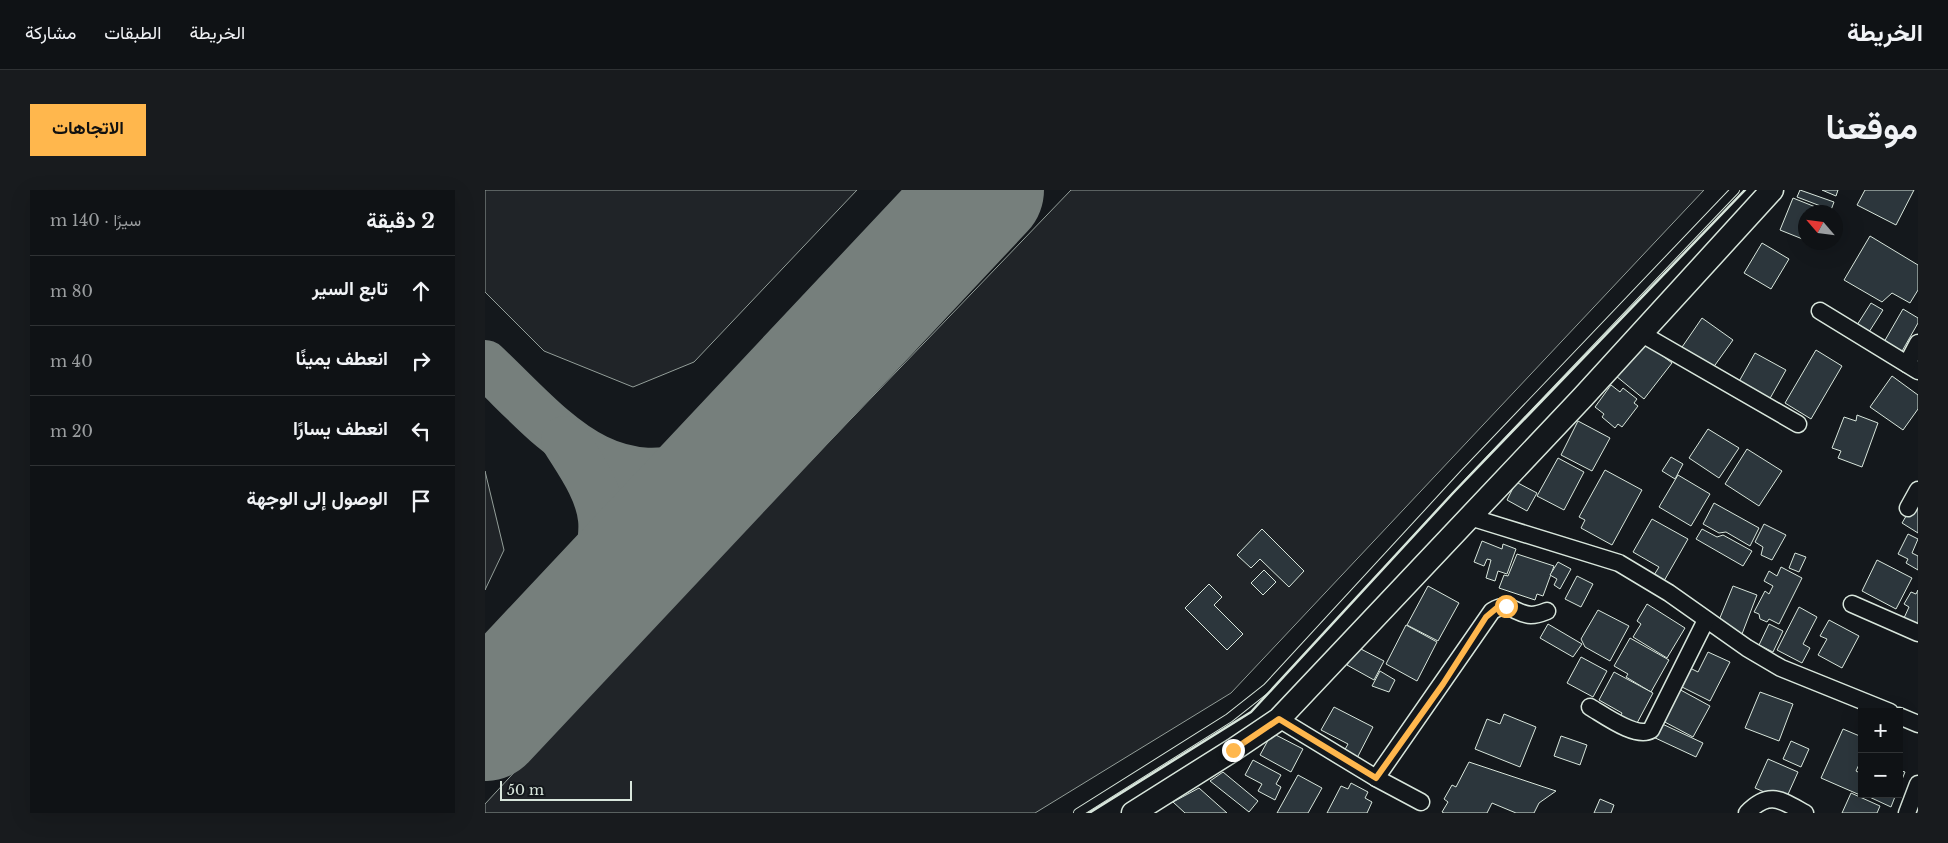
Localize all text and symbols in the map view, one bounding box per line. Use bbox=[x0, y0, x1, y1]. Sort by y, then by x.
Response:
text: الخريطة bbox=[1847, 18, 1923, 47]
text: مشاركة bbox=[25, 22, 76, 44]
text: الطبقات bbox=[104, 22, 161, 44]
text: الخريطة bbox=[189, 22, 245, 44]
button: الاتجاهات bbox=[30, 104, 146, 156]
text: موقعنا bbox=[1825, 105, 1918, 148]
north arrow bbox=[1798, 205, 1843, 250]
text: 2 دقيقة bbox=[366, 208, 435, 234]
text: سيرًا · 140 m bbox=[50, 210, 141, 230]
text: تابع السير bbox=[312, 277, 388, 300]
icon: ahead bbox=[407, 277, 435, 305]
text: 80 m bbox=[50, 281, 93, 301]
text: انعطف يمينًا bbox=[295, 347, 388, 370]
icon: right bbox=[407, 347, 435, 375]
text: 40 m bbox=[50, 351, 93, 371]
text: انعطف يسارًا bbox=[293, 417, 388, 440]
icon: left bbox=[407, 417, 435, 445]
text: 20 m bbox=[50, 421, 93, 441]
text: الوصول إلى الوجهة bbox=[247, 487, 388, 510]
icon: arrive bbox=[407, 487, 435, 515]
route start bbox=[1495, 595, 1518, 618]
map controls bbox=[1858, 708, 1903, 798]
button: + bbox=[1858, 708, 1903, 753]
route end bbox=[1222, 739, 1245, 762]
button: − bbox=[1858, 753, 1903, 798]
scale bar bbox=[500, 778, 633, 801]
text: 50 m bbox=[507, 781, 544, 799]

